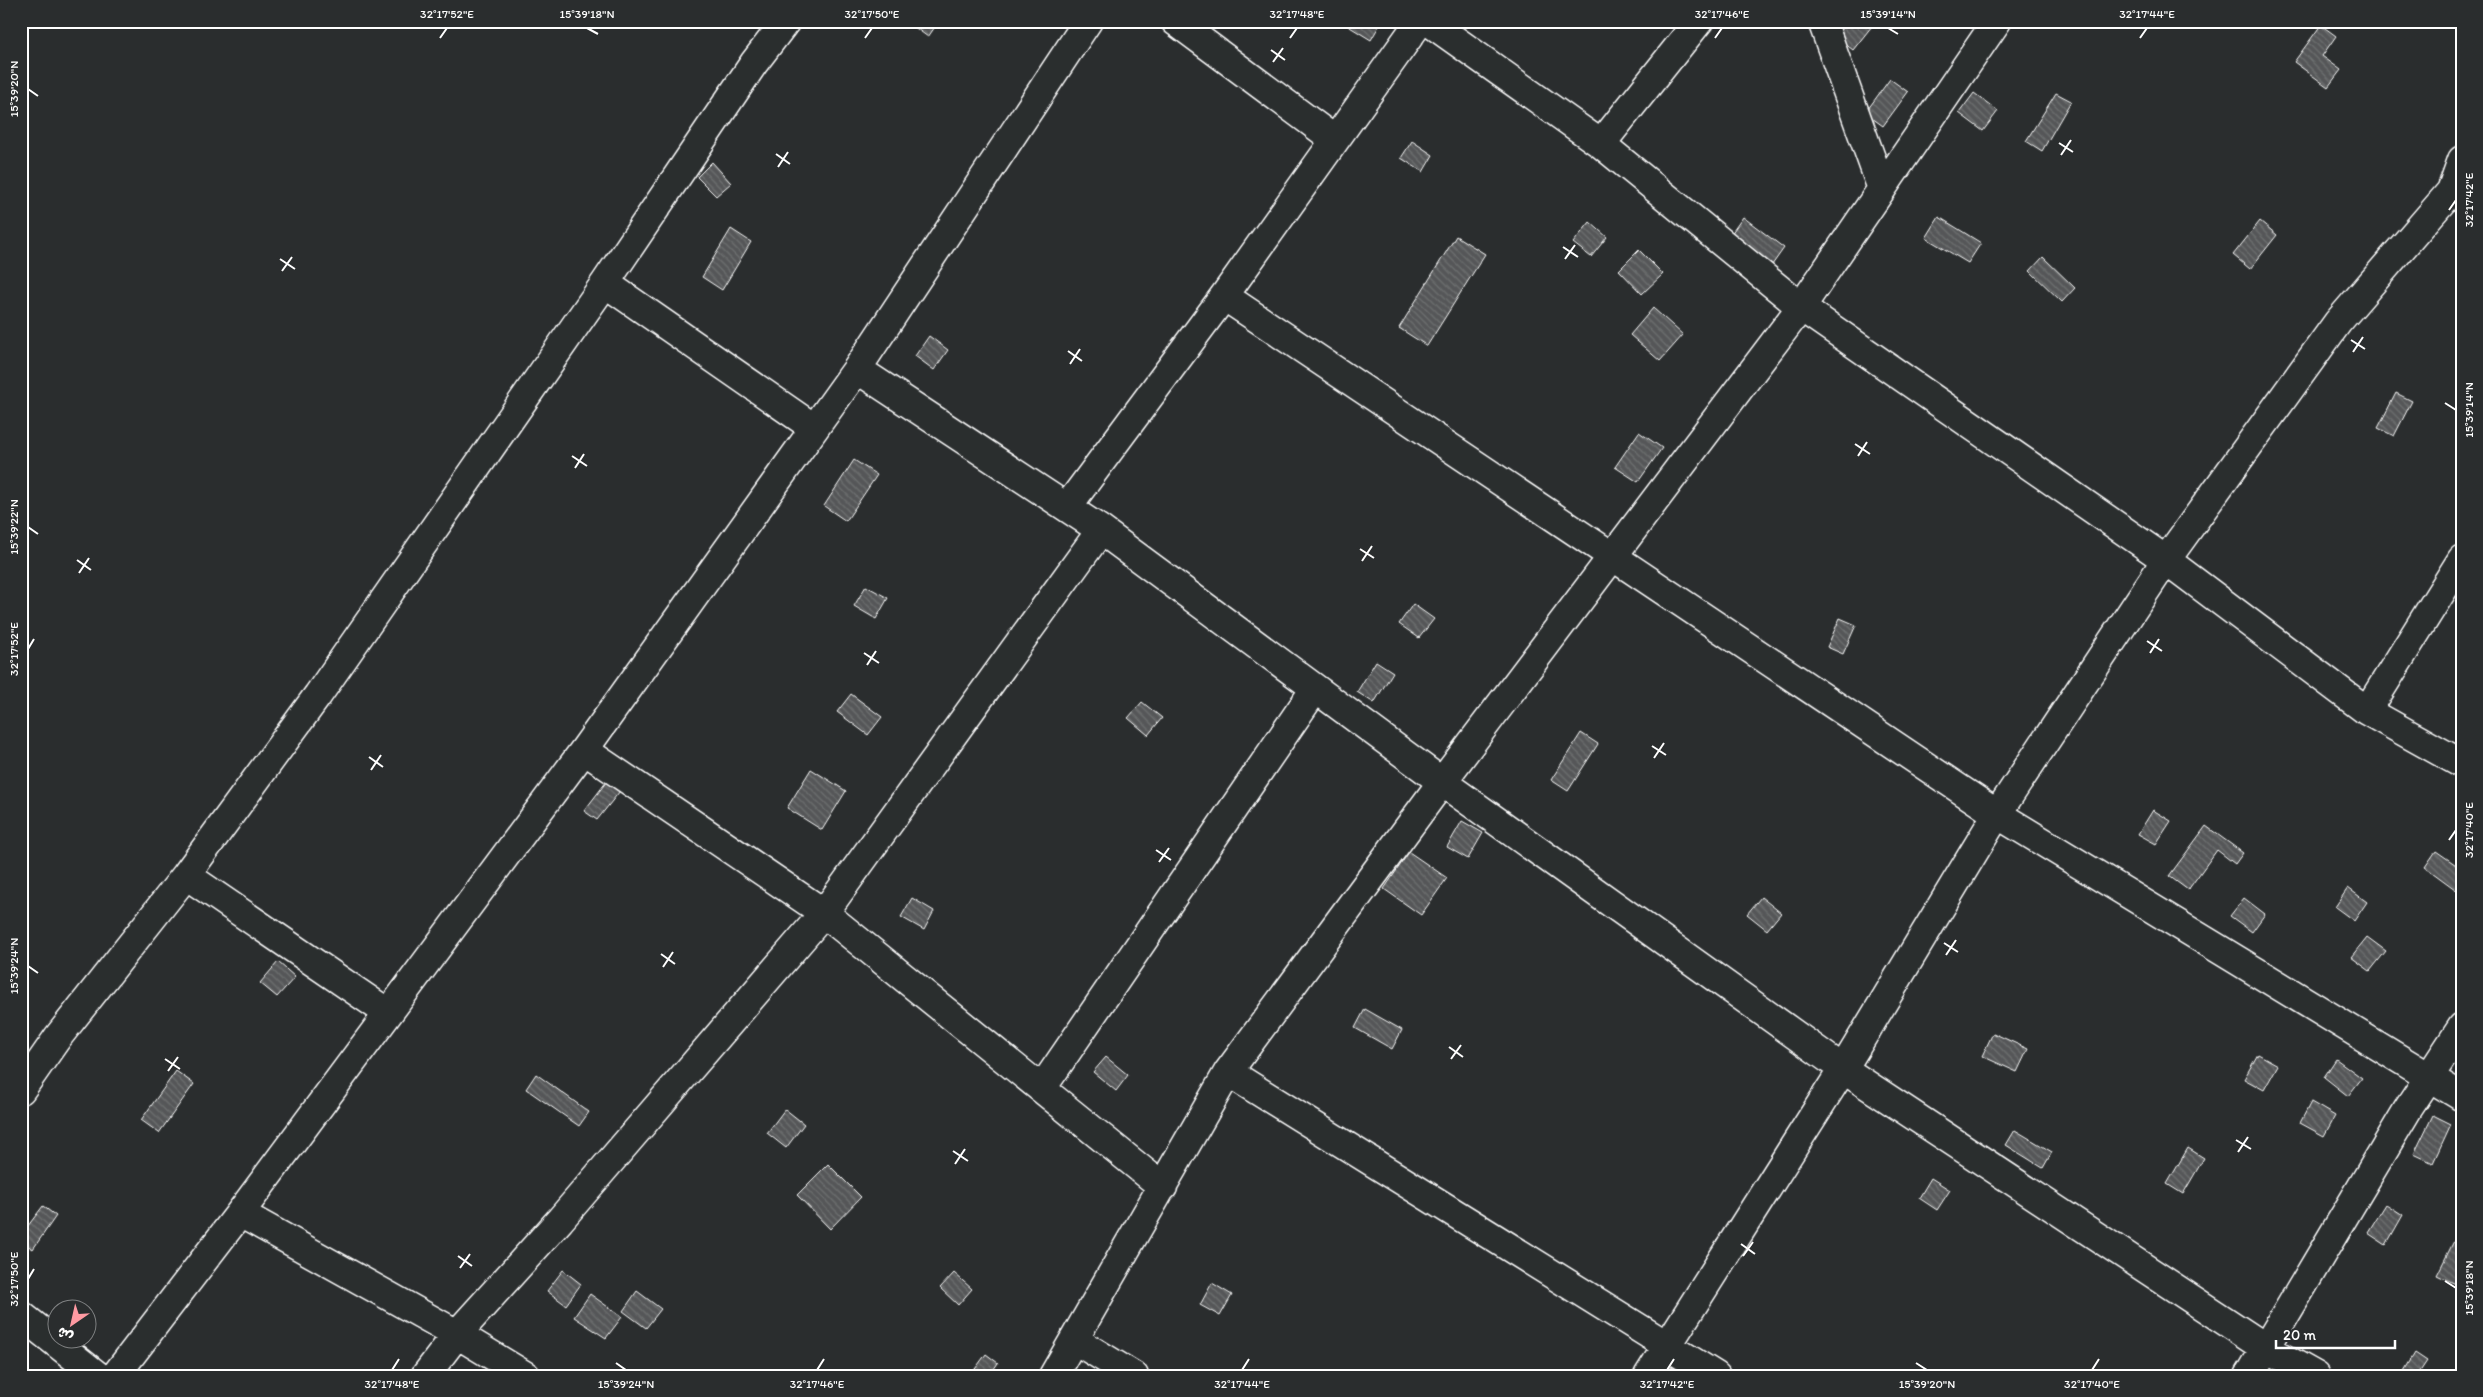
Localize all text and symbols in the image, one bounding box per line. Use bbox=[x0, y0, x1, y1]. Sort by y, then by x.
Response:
text: 32°17'52"E bbox=[420, 7, 474, 21]
text: 15°39'18"N bbox=[559, 7, 615, 21]
text: 32°17'50"E bbox=[845, 7, 900, 21]
text: 32°17'48"E bbox=[1270, 7, 1325, 21]
text: 32°17'46"E bbox=[1695, 7, 1750, 21]
text: 15°39'14"N bbox=[1860, 7, 1916, 21]
text: 32°17'44"E bbox=[2119, 7, 2175, 21]
text: 15°39'20"N bbox=[7, 61, 21, 117]
text: 32°17'42"E bbox=[2462, 172, 2476, 227]
text: 15°39'14"N bbox=[2462, 382, 2476, 438]
text: 15°39'22"N bbox=[7, 499, 21, 555]
text: 32°17'52"E bbox=[7, 622, 21, 676]
text: 32°17'40"E bbox=[2462, 802, 2476, 858]
text: 15°39'24"N bbox=[7, 938, 21, 994]
text: 32°17'50"E bbox=[7, 1251, 21, 1306]
text: 15°39'18"N bbox=[2462, 1260, 2476, 1316]
north arrow bbox=[48, 1300, 98, 1350]
scale bar bbox=[2276, 1317, 2394, 1349]
text: ش bbox=[54, 1323, 76, 1346]
text: 20 m bbox=[2283, 1326, 2317, 1344]
text: 32°17'48"E bbox=[365, 1377, 420, 1391]
text: 15°39'24"N bbox=[598, 1377, 654, 1391]
text: 32°17'46"E bbox=[790, 1377, 845, 1391]
text: 32°17'44"E bbox=[1214, 1377, 1270, 1391]
text: 32°17'42"E bbox=[1640, 1377, 1695, 1391]
text: 15°39'20"N bbox=[1899, 1377, 1955, 1391]
text: 32°17'40"E bbox=[2064, 1377, 2120, 1391]

